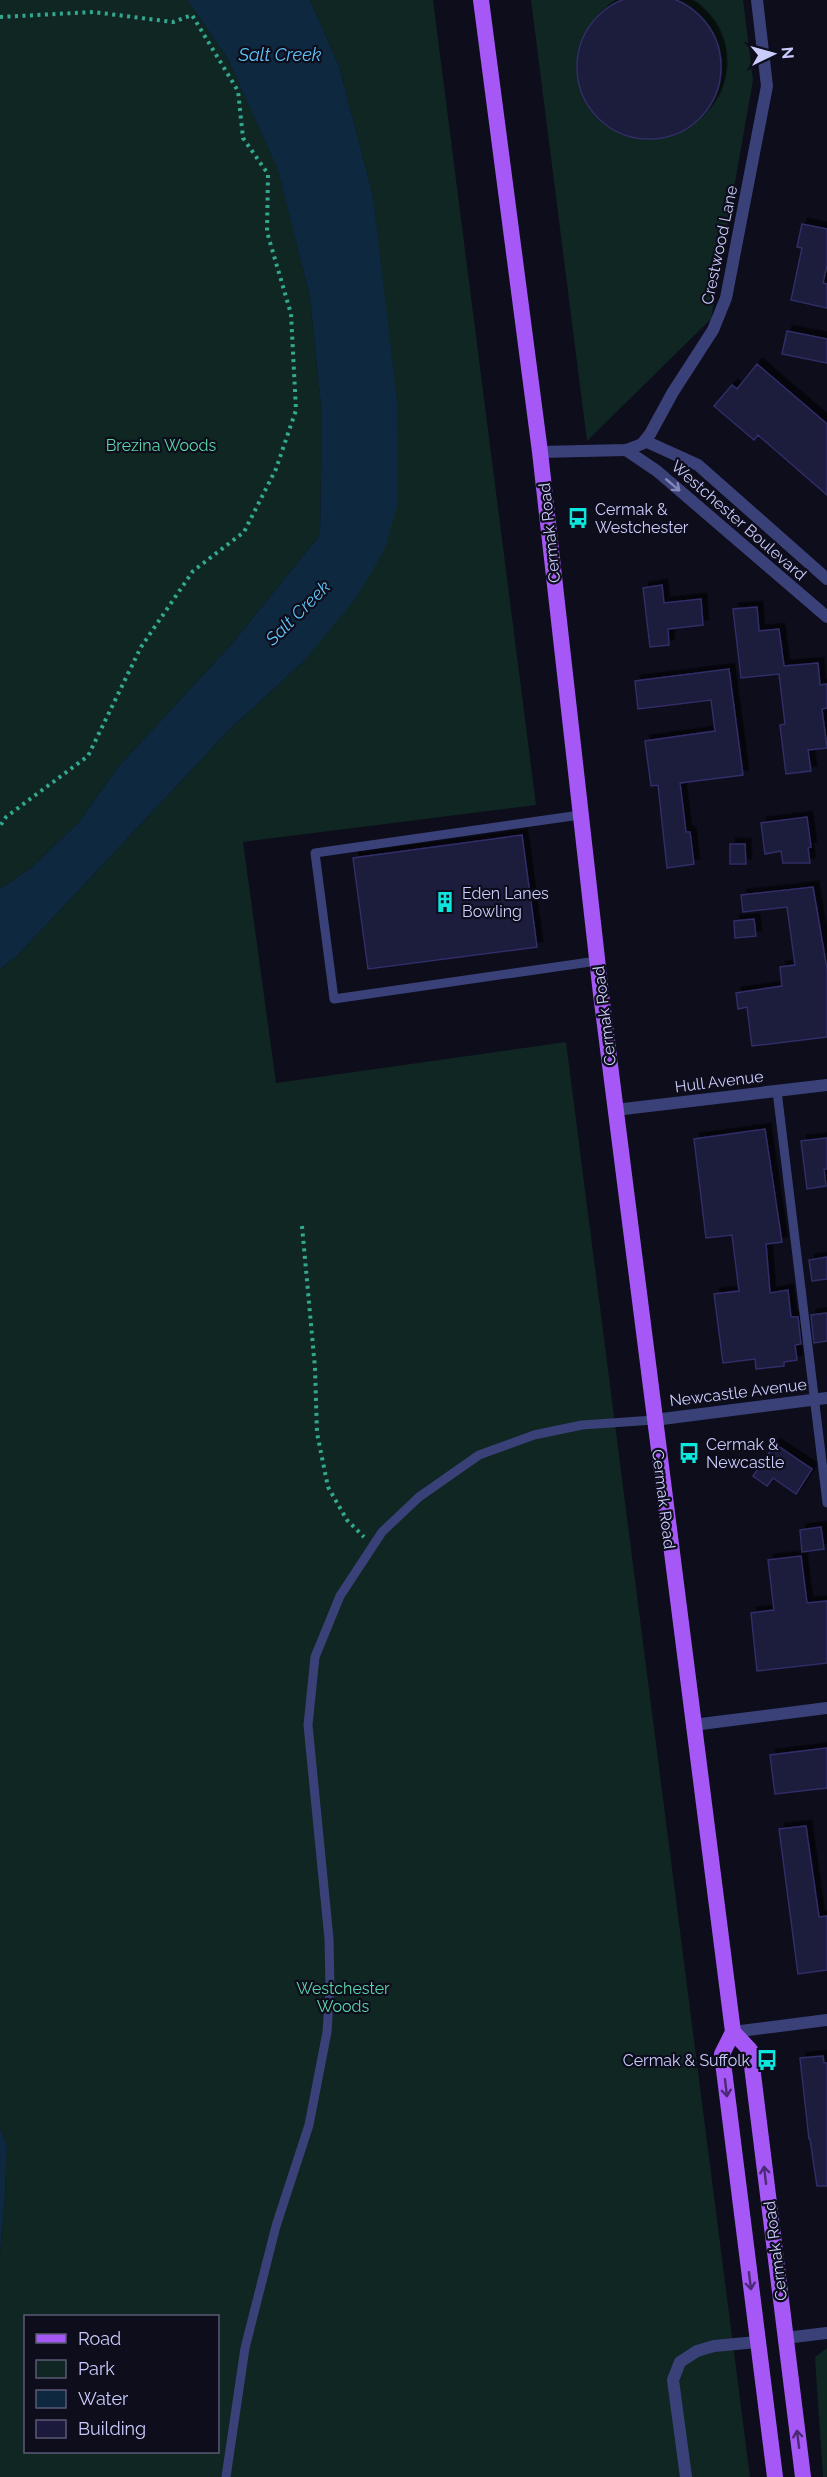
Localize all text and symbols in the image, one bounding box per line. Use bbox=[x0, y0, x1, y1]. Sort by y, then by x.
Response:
north arrow bbox=[743, 24, 803, 84]
water label: Salt Creek bbox=[238, 44, 322, 65]
text: N bbox=[777, 46, 797, 60]
street label: Crestwood Lane bbox=[698, 184, 741, 306]
park label: Brezina Woods bbox=[106, 436, 217, 455]
street label: Westchester Boulevard bbox=[667, 457, 810, 584]
one-way arrow bbox=[665, 479, 681, 492]
street label: Cermak Road bbox=[535, 482, 564, 584]
place label: Cermak & Westchester bbox=[595, 500, 689, 537]
bus stop icon: Cermak & Westchester bbox=[566, 506, 590, 530]
water label: Salt Creek bbox=[260, 576, 335, 650]
place label: Eden Lanes Bowling bbox=[462, 884, 549, 921]
building icon: Eden Lanes Bowling bbox=[433, 890, 457, 914]
street label: Cermak Road bbox=[589, 965, 620, 1067]
street label: Hull Avenue bbox=[674, 1067, 765, 1096]
street label: Newcastle Avenue bbox=[668, 1375, 808, 1410]
place label: Cermak & Newcastle bbox=[706, 1435, 784, 1472]
bus stop icon: Cermak & Newcastle bbox=[677, 1441, 701, 1465]
street label: Cermak Road bbox=[648, 1448, 679, 1550]
park label: Westchester Woods bbox=[296, 1979, 390, 2016]
bus stop icon: Cermak & Suffolk bbox=[755, 2048, 779, 2072]
place label: Cermak & Suffolk bbox=[623, 2051, 751, 2070]
one-way arrow bbox=[721, 2077, 732, 2097]
one-way arrow bbox=[760, 2166, 771, 2186]
street label: Cermak Road bbox=[760, 2200, 791, 2302]
one-way arrow bbox=[744, 2271, 755, 2291]
legend bbox=[24, 2315, 219, 2453]
text: Road bbox=[78, 2328, 121, 2349]
text: Park bbox=[78, 2358, 115, 2379]
text: Water bbox=[78, 2388, 129, 2409]
text: Building bbox=[78, 2418, 146, 2439]
one-way arrow bbox=[792, 2429, 803, 2449]

